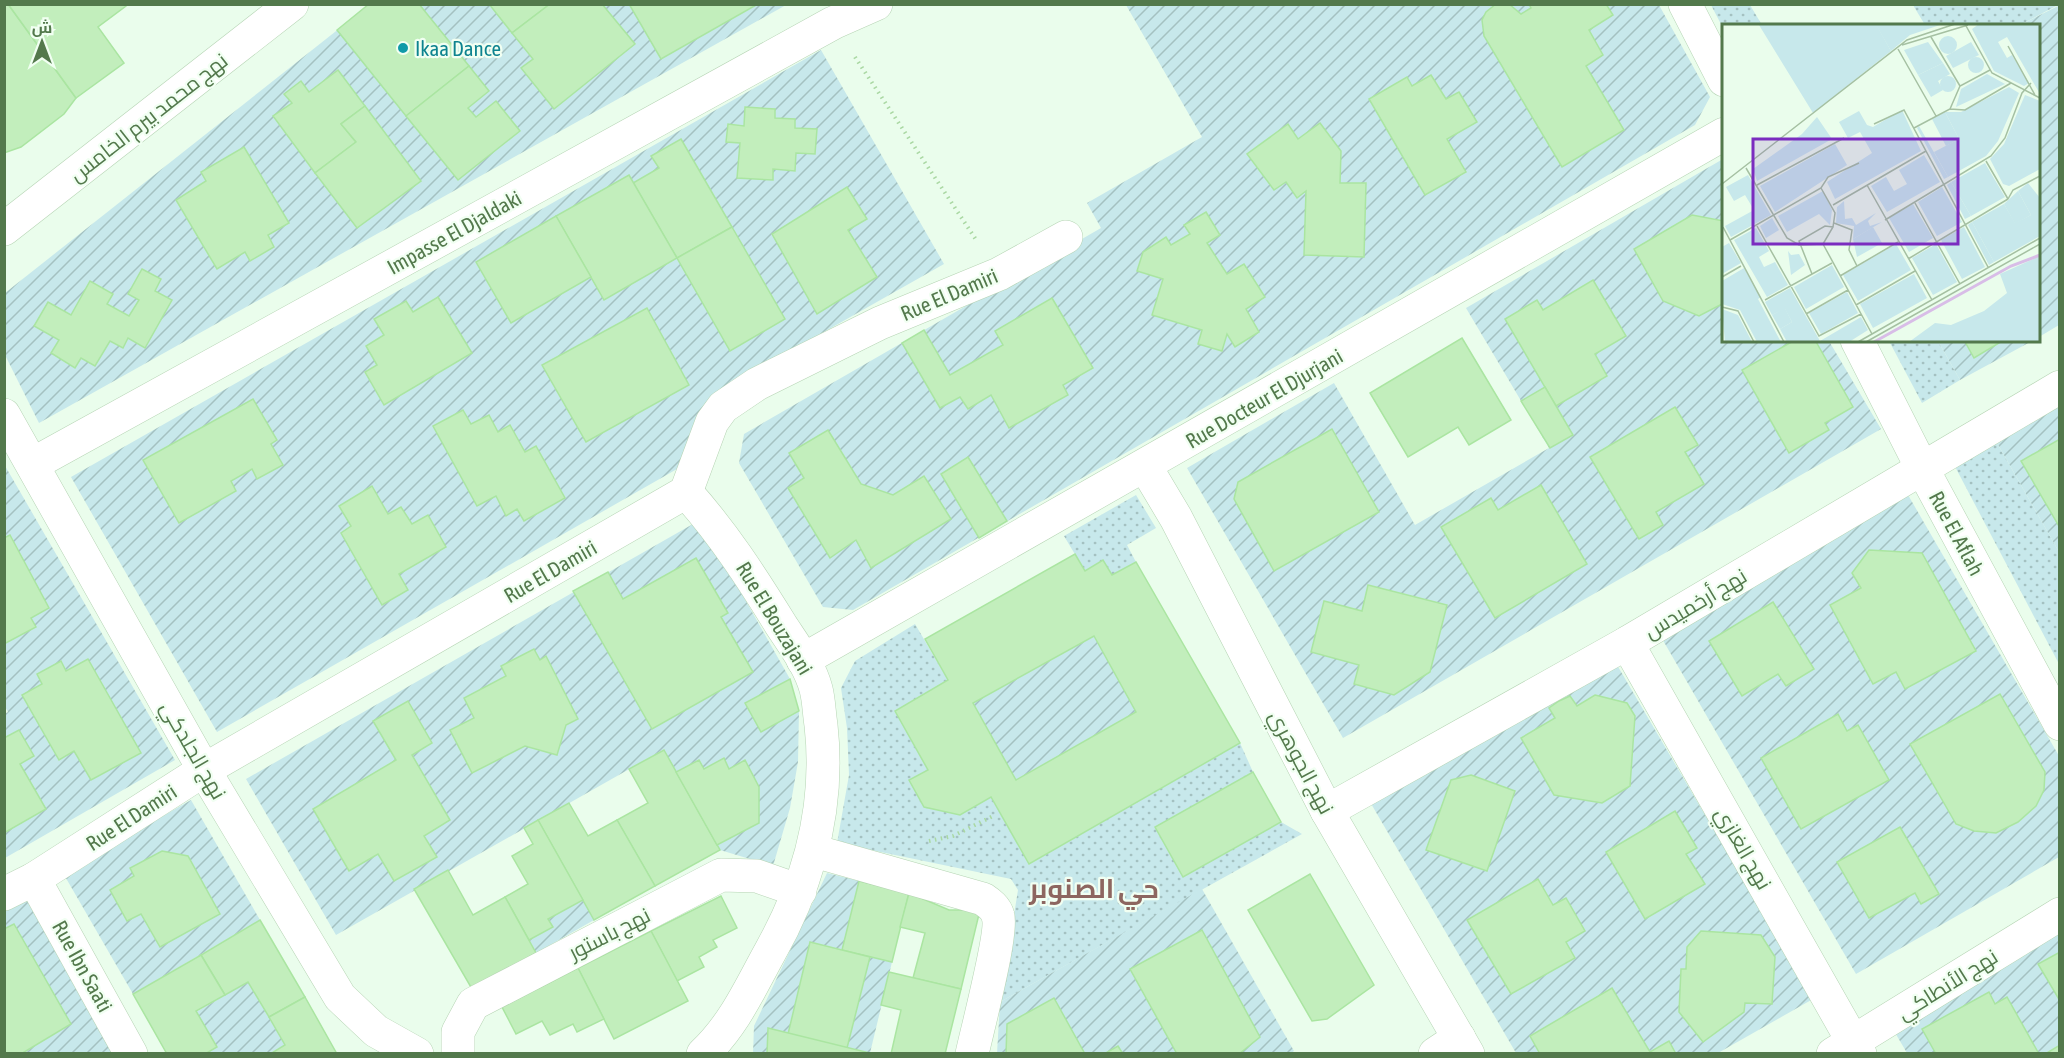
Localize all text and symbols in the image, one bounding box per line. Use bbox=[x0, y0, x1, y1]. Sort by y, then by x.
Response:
north arrow bbox=[12, 12, 72, 72]
text: ش bbox=[32, 18, 52, 37]
inset map bbox=[1722, 24, 2040, 342]
place label: Ikaa Dance bbox=[415, 36, 501, 60]
marker: Ikaa Dance bbox=[396, 41, 410, 55]
street label: نهج محمد بيرم الخامس bbox=[64, 48, 234, 189]
street label: Impasse El Djaldaki bbox=[383, 185, 525, 279]
street label: Rue El Damiri bbox=[897, 263, 1001, 325]
street label: Rue Docteur El Djurjani bbox=[1181, 343, 1347, 453]
street label: Rue El Aflah bbox=[1925, 487, 1989, 579]
street label: Rue El Damiri bbox=[499, 535, 601, 607]
street label: Rue El Bouzajani bbox=[732, 557, 818, 679]
street label: نهج أرخميدس bbox=[1639, 563, 1752, 646]
street label: نهج الجلدكي bbox=[152, 697, 232, 806]
street label: نهج الجوهري bbox=[1260, 706, 1339, 820]
street label: Rue El Damiri bbox=[81, 779, 181, 855]
street label: نهج الغازي bbox=[1707, 803, 1777, 896]
district label: حي الصنوبر bbox=[1028, 873, 1159, 911]
street label: نهج باستور bbox=[563, 902, 655, 967]
street label: Rue Ibn Saati bbox=[48, 916, 118, 1016]
street label: نهج الأنطاكي bbox=[1892, 944, 2004, 1029]

